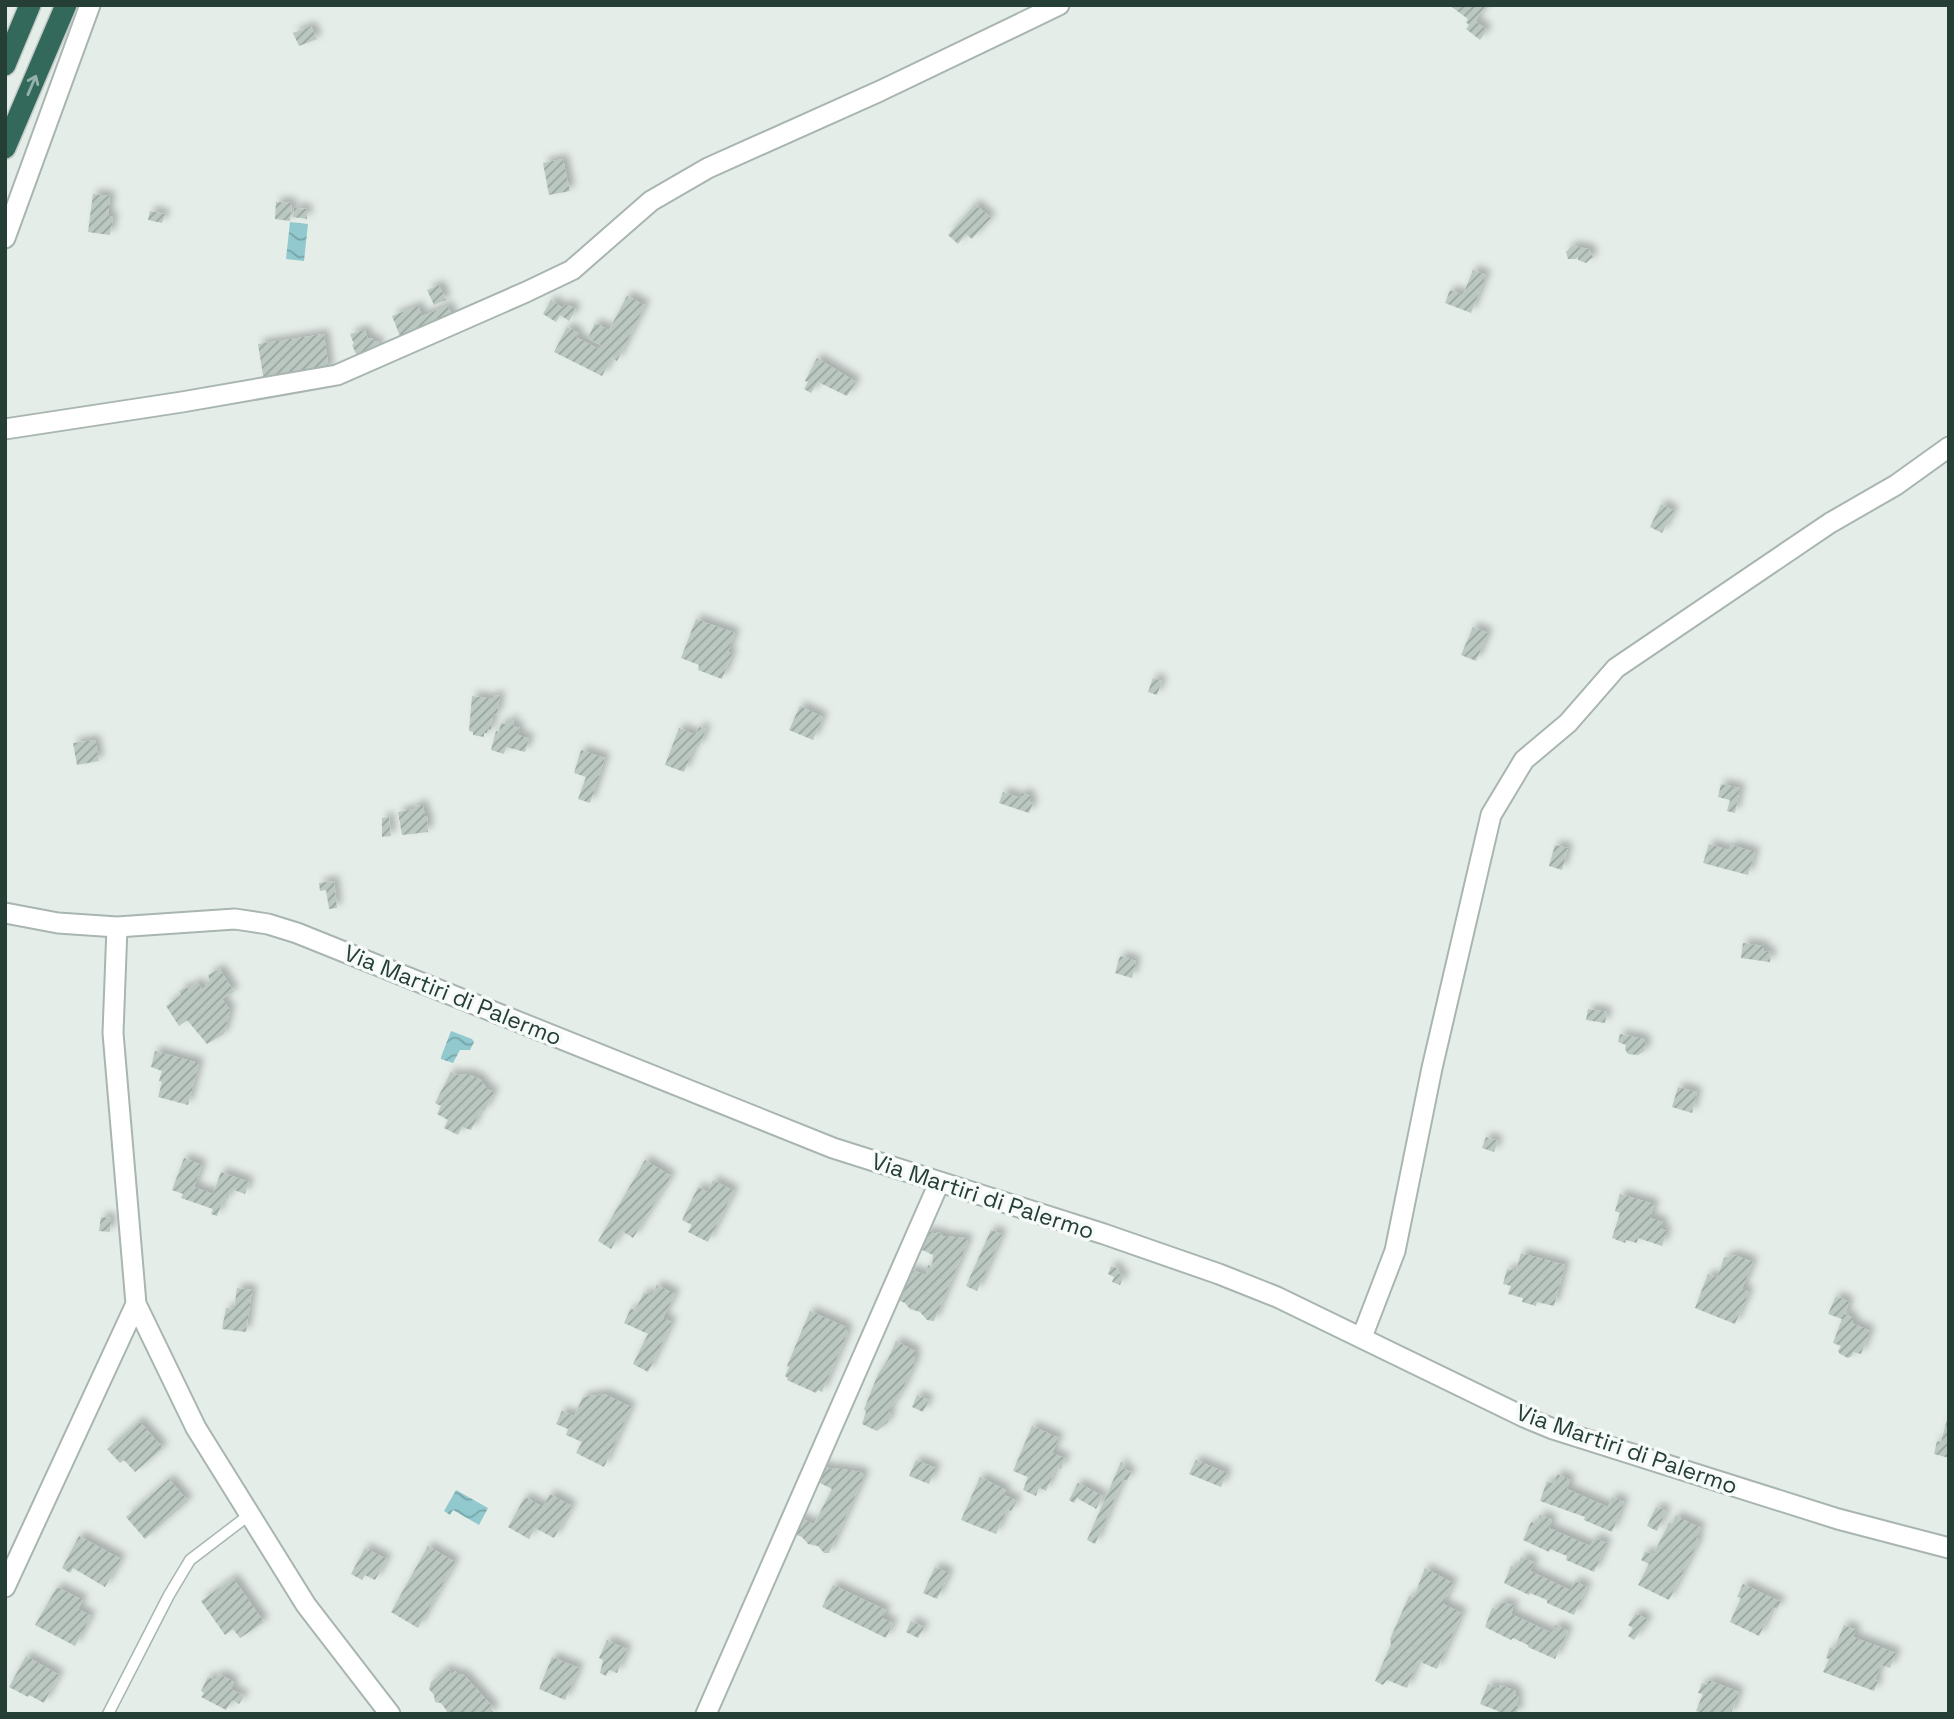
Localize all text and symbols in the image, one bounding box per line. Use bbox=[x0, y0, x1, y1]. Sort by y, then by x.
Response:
one-way arrow bbox=[26, 75, 39, 96]
street label: Via Martiri di Palermo bbox=[340, 938, 566, 1052]
street label: Via Martiri di Palermo bbox=[868, 1146, 1098, 1246]
street label: Via Martiri di Palermo bbox=[1512, 1397, 1742, 1501]

